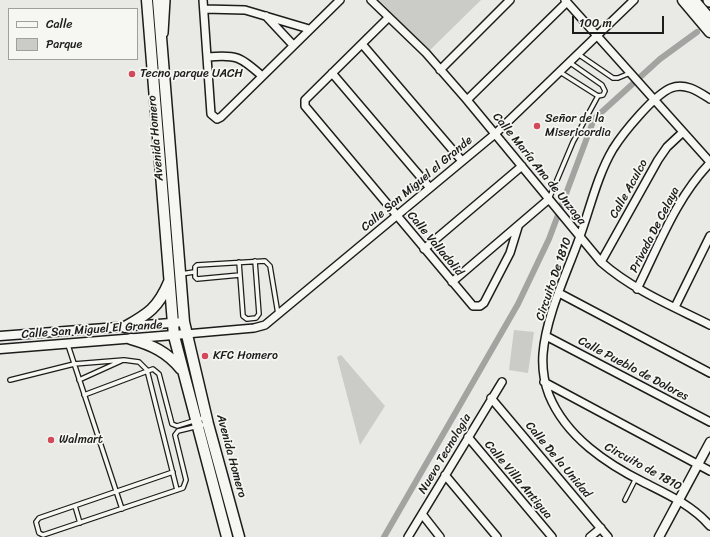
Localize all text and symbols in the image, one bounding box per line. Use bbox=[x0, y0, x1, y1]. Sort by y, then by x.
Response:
legend bbox=[8, 8, 138, 60]
scale bar bbox=[574, 8, 666, 34]
text: 100 m bbox=[579, 12, 612, 34]
text: Calle bbox=[46, 13, 73, 35]
text: Parque bbox=[46, 33, 82, 55]
place label: Tecno parque UACH bbox=[140, 67, 243, 81]
marker: Tecno parque UACH bbox=[127, 69, 137, 79]
street label: Avenida Homero bbox=[145, 95, 167, 181]
street label: Calle María Ana de Unzaga bbox=[489, 110, 589, 228]
place label: Señor de la Misericordia bbox=[545, 112, 611, 140]
marker: Señor de la Misericordia bbox=[532, 121, 542, 131]
street label: Calle San Miguel el Grande bbox=[358, 133, 476, 235]
street label: Calle Aculco bbox=[607, 157, 651, 221]
street label: Privada De Celaya bbox=[627, 185, 683, 275]
street label: Calle Valladolid bbox=[404, 209, 466, 279]
street label: Circuito De 1810 bbox=[533, 235, 575, 323]
street label: Calle San Miguel El Grande bbox=[21, 318, 163, 342]
street label: Calle Pueblo de Dolores bbox=[575, 334, 691, 404]
place label: KFC Homero bbox=[213, 349, 278, 363]
marker: KFC Homero bbox=[200, 351, 210, 361]
street label: Nuevo Tecnologia bbox=[415, 411, 475, 497]
street label: Avenida Homero bbox=[213, 413, 249, 499]
street label: Calle De la Unidad bbox=[522, 419, 594, 501]
place label: Walmart bbox=[59, 433, 103, 447]
marker: Walmart bbox=[46, 435, 56, 445]
street label: Calle Villa Antigua bbox=[481, 438, 555, 522]
street label: Circuito de 1810 bbox=[602, 440, 684, 494]

